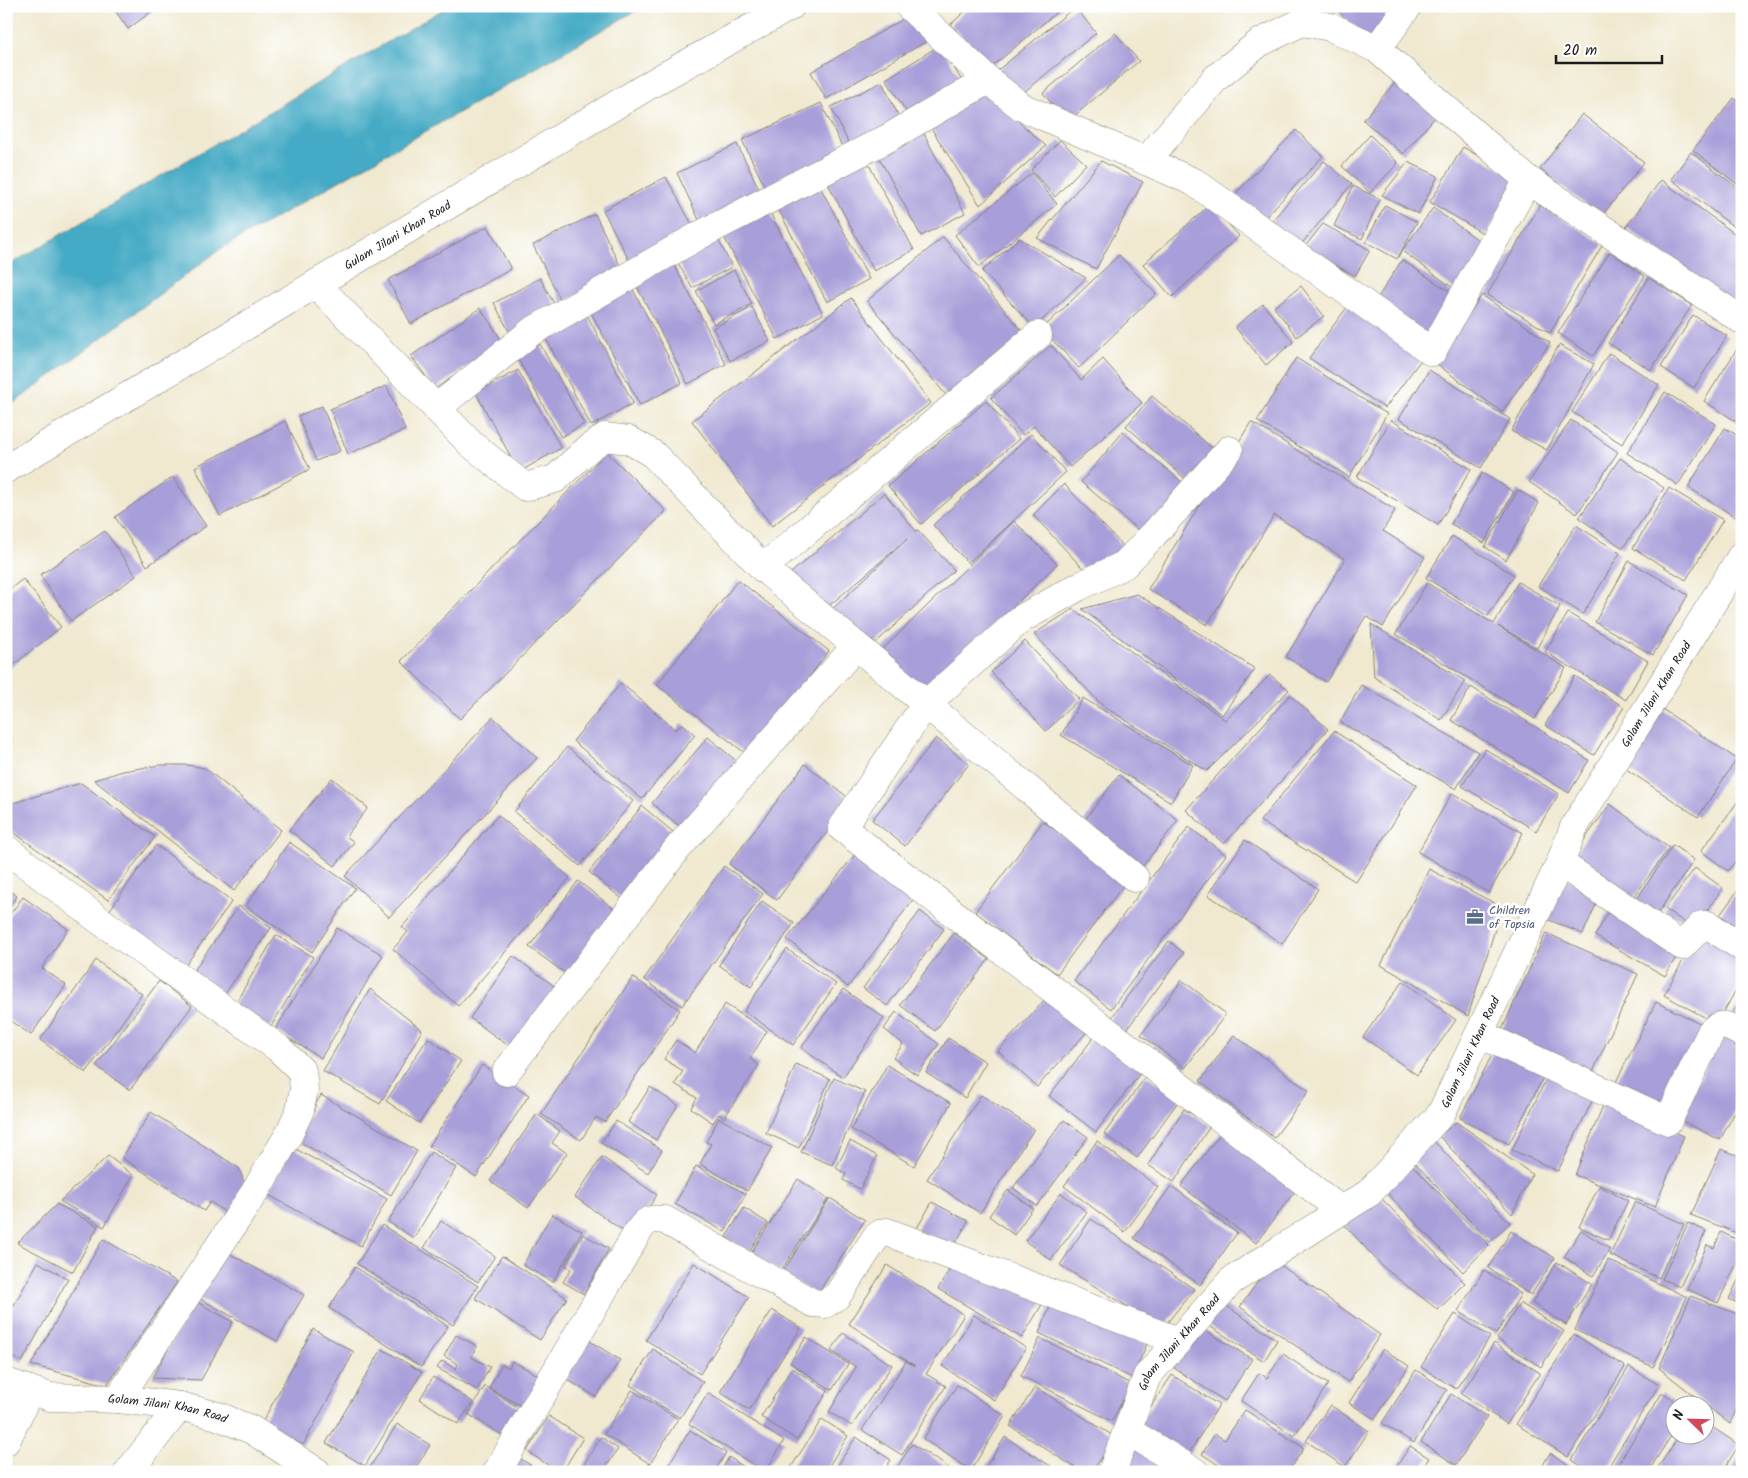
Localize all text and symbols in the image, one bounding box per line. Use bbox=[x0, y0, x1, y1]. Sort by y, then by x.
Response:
scale bar bbox=[1556, 32, 1662, 64]
text: 20 m bbox=[1563, 39, 1597, 63]
street label: Gulam Jilani Khan Road bbox=[340, 195, 456, 275]
street label: Golam Jilani Khan Road bbox=[1616, 637, 1697, 751]
place label: Children of Topsia bbox=[1489, 901, 1535, 934]
office icon: Children of Topsia bbox=[1465, 907, 1485, 927]
street label: Golam Jilani Khan Road bbox=[1436, 992, 1505, 1111]
street label: Golam Jilani Khan Road bbox=[1133, 1289, 1225, 1393]
street label: Golam Jilani Khan Road bbox=[108, 1389, 231, 1429]
north arrow bbox=[1666, 1396, 1716, 1446]
text: N bbox=[1667, 1407, 1691, 1424]

